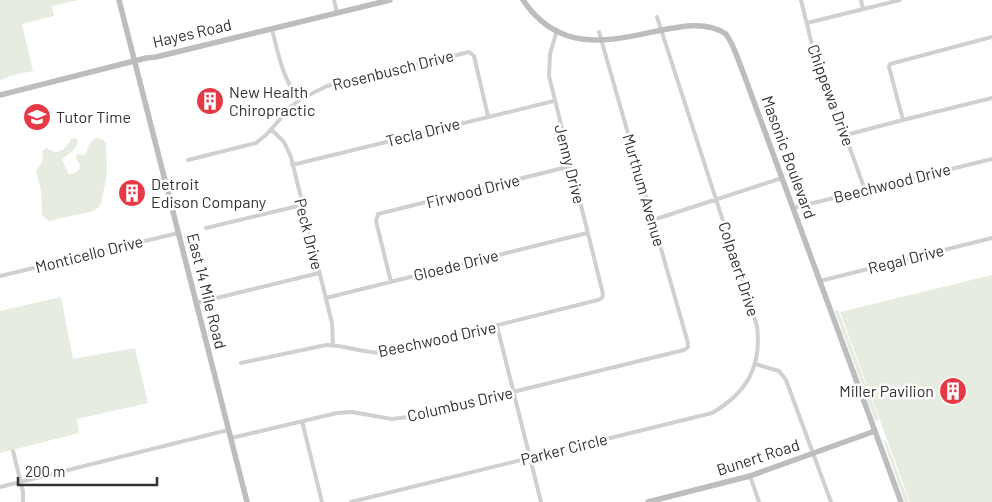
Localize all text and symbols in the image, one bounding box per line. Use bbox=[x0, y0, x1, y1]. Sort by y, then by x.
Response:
street label: Hayes Road bbox=[151, 14, 233, 51]
street label: Chippewa Drive bbox=[804, 41, 859, 148]
street label: Rosenbusch Drive bbox=[330, 45, 455, 94]
place label: New Health Chiropractic bbox=[229, 82, 315, 119]
building icon: New Health Chiropractic bbox=[195, 86, 225, 116]
street label: Masonic Boulevard bbox=[758, 93, 821, 221]
school or university icon: Tutor Time bbox=[22, 102, 52, 132]
place label: Tutor Time bbox=[56, 107, 131, 126]
street label: Tecla Drive bbox=[384, 113, 462, 150]
street label: Jenny Drive bbox=[551, 122, 590, 206]
street label: Murthum Avenue bbox=[619, 131, 670, 248]
street label: Beechwood Drive bbox=[831, 159, 952, 206]
street label: Firwood Drive bbox=[424, 170, 522, 211]
place label: Detroit Edison Company bbox=[151, 174, 267, 211]
building icon: Detroit Edison Company bbox=[117, 178, 147, 208]
street label: Peck Drive bbox=[291, 196, 328, 272]
street label: Colpaert Drive bbox=[715, 219, 764, 319]
street label: Monticello Drive bbox=[33, 231, 145, 276]
street label: East 14 Mile Road bbox=[184, 231, 231, 351]
street label: Regal Drive bbox=[866, 240, 946, 277]
street label: Gloede Drive bbox=[411, 245, 500, 284]
street label: Beechwood Drive bbox=[376, 317, 498, 360]
building icon: Miller Pavilion bbox=[938, 376, 968, 406]
place label: Miller Pavilion bbox=[839, 381, 934, 400]
street label: Columbus Drive bbox=[405, 382, 515, 425]
street label: Parker Circle bbox=[519, 429, 609, 468]
street label: Bunert Road bbox=[714, 434, 802, 479]
scale bar bbox=[18, 454, 156, 486]
text: 200 m bbox=[25, 462, 65, 480]

